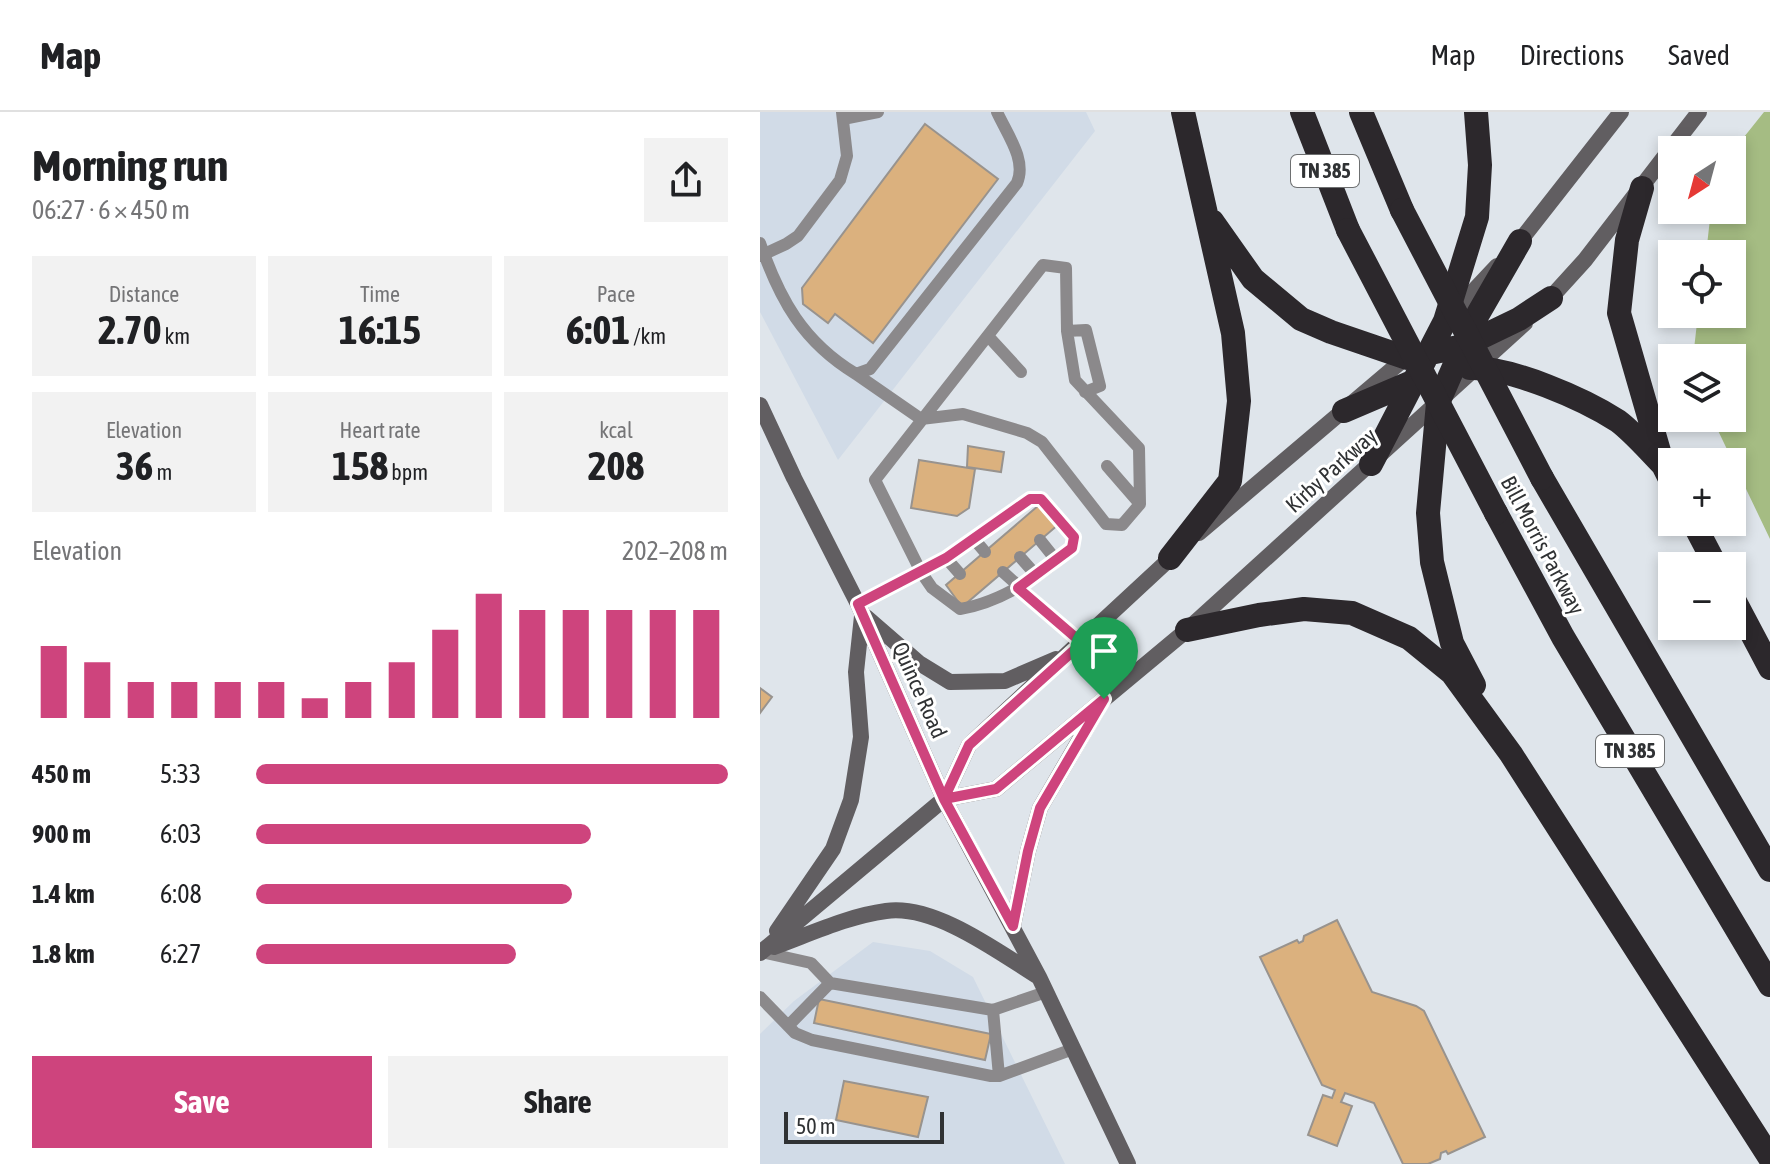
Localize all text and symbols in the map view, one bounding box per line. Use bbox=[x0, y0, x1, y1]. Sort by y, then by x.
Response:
text: Map bbox=[40, 34, 101, 77]
text: Map bbox=[1431, 39, 1476, 71]
text: Directions bbox=[1520, 39, 1624, 71]
text: Saved bbox=[1668, 39, 1730, 71]
north arrow bbox=[1658, 136, 1746, 224]
map controls bbox=[1658, 136, 1746, 640]
button: share bbox=[644, 138, 728, 222]
text: Morning run bbox=[32, 140, 228, 190]
road number: TN 385 bbox=[1291, 155, 1359, 187]
text: 06:27 · 6 × 450 m bbox=[32, 195, 190, 225]
button: locate bbox=[1658, 240, 1746, 328]
text: Distance bbox=[109, 281, 179, 307]
text: Time bbox=[360, 281, 400, 307]
text: Pace bbox=[597, 281, 635, 307]
text: 2.70 bbox=[98, 307, 161, 352]
text: 16:15 bbox=[339, 307, 421, 352]
text: 6:01 bbox=[566, 307, 630, 352]
text: km bbox=[161, 323, 190, 349]
text: /km bbox=[630, 323, 666, 349]
button: layers bbox=[1658, 344, 1746, 432]
text: Elevation bbox=[106, 417, 182, 443]
text: Heart rate bbox=[339, 417, 421, 443]
text: kcal bbox=[599, 417, 633, 443]
street label: Kirby Parkway bbox=[1280, 422, 1382, 518]
text: 36 bbox=[116, 443, 153, 488]
text: 158 bbox=[332, 443, 388, 488]
text: 208 bbox=[588, 443, 644, 488]
button: + bbox=[1658, 448, 1746, 536]
text: m bbox=[153, 459, 172, 485]
text: bpm bbox=[388, 459, 428, 485]
street label: Bill Morris Parkway bbox=[1496, 471, 1590, 619]
text: Elevation bbox=[32, 536, 122, 566]
text: 202–208 m bbox=[622, 536, 728, 566]
button: − bbox=[1658, 552, 1746, 640]
pin bbox=[1070, 617, 1138, 699]
icon: arrive bbox=[1082, 629, 1126, 673]
street label: Quince Road bbox=[887, 638, 953, 742]
road number: TN 385 bbox=[1596, 735, 1664, 767]
text: 450 m bbox=[32, 759, 91, 789]
text: 5:33 bbox=[160, 759, 201, 789]
text: 900 m bbox=[32, 819, 91, 849]
text: 6:03 bbox=[160, 819, 202, 849]
text: 1.4 km bbox=[32, 879, 95, 909]
text: 6:08 bbox=[160, 879, 202, 909]
text: 1.8 km bbox=[32, 939, 95, 969]
text: 6:27 bbox=[160, 939, 201, 969]
button: Save bbox=[32, 1056, 372, 1148]
button: Share bbox=[388, 1056, 728, 1148]
scale bar bbox=[784, 1108, 944, 1144]
text: 50 m bbox=[796, 1113, 836, 1139]

